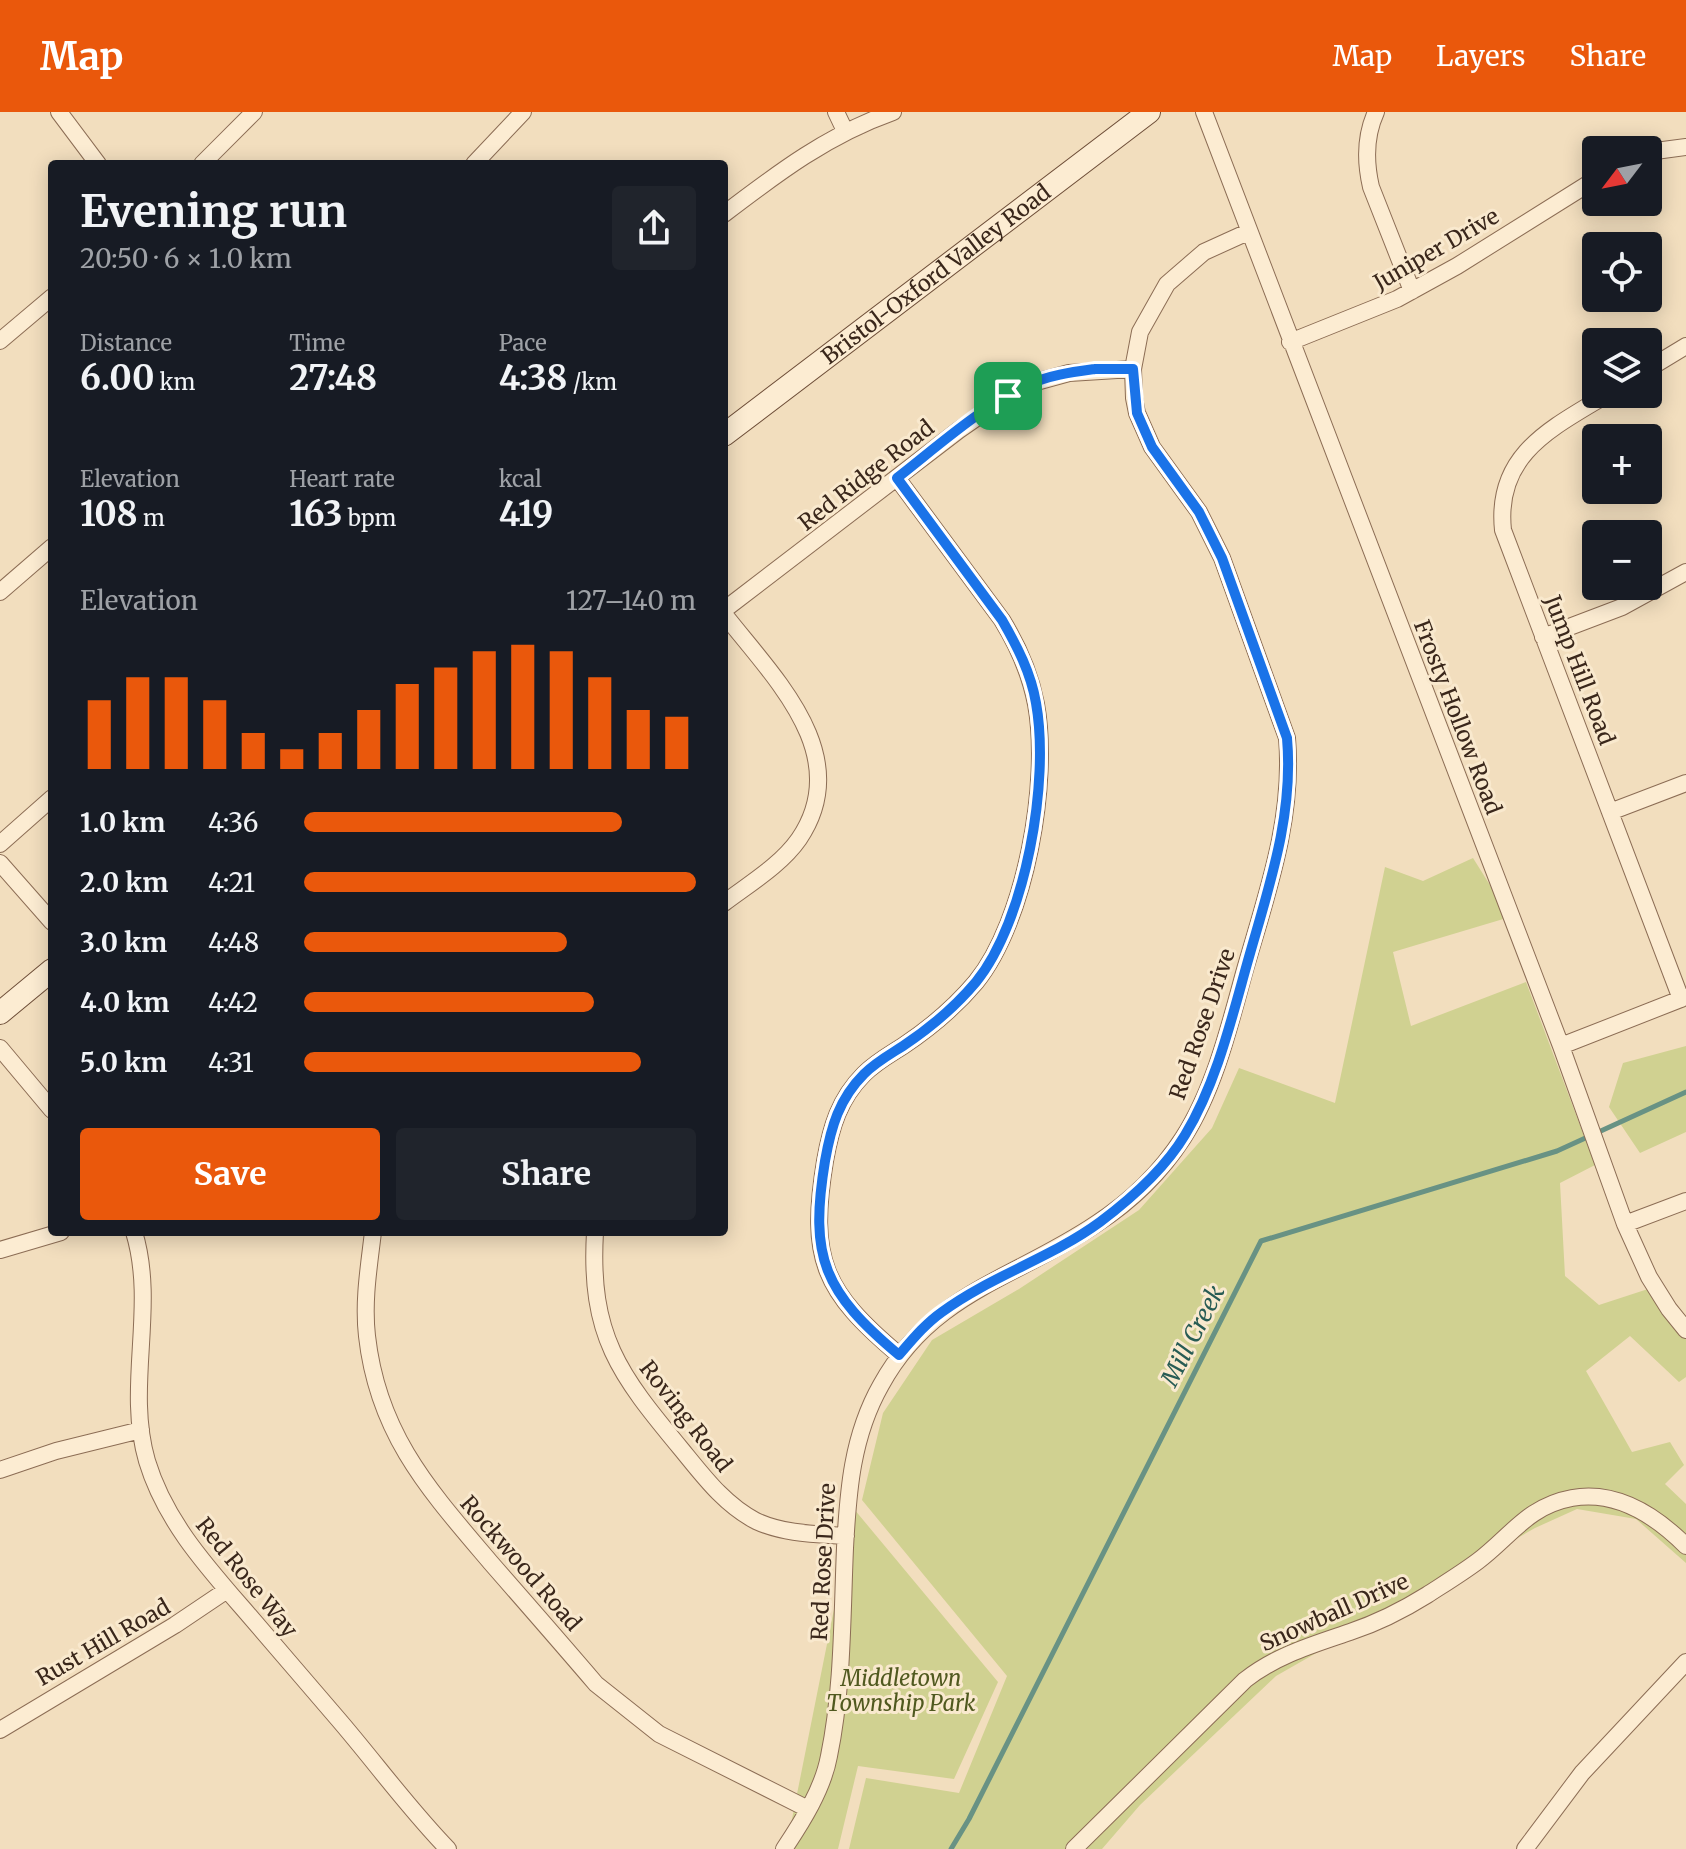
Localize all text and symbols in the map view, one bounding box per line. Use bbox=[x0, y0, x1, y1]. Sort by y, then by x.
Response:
text: Map bbox=[40, 33, 124, 80]
text: Map bbox=[1332, 38, 1392, 74]
text: Layers bbox=[1436, 38, 1525, 74]
text: Share bbox=[1569, 38, 1646, 74]
north arrow bbox=[1582, 136, 1662, 216]
map controls bbox=[1582, 136, 1662, 600]
street label: Bristol-Oxford Valley Road bbox=[816, 178, 1056, 370]
text: Evening run bbox=[80, 184, 347, 239]
button: share bbox=[612, 186, 696, 270]
street label: Juniper Drive bbox=[1367, 202, 1504, 297]
button: locate bbox=[1582, 232, 1662, 312]
text: 20:50 · 6 × 1.0 km bbox=[80, 242, 292, 275]
button: layers bbox=[1582, 328, 1662, 408]
text: Distance bbox=[80, 329, 172, 357]
text: Time bbox=[289, 329, 345, 357]
text: Pace bbox=[499, 329, 547, 357]
text: 6.00 bbox=[80, 357, 154, 399]
text: 27:48 bbox=[289, 357, 377, 399]
text: 4:38 bbox=[499, 357, 568, 399]
pin bbox=[974, 362, 1042, 430]
text: km bbox=[154, 368, 195, 396]
text: /km bbox=[568, 368, 617, 396]
icon: arrive bbox=[986, 374, 1030, 418]
street label: Red Ridge Road bbox=[793, 413, 939, 537]
button: + bbox=[1582, 424, 1662, 504]
text: Elevation bbox=[80, 465, 180, 493]
text: Heart rate bbox=[289, 465, 395, 493]
text: kcal bbox=[499, 465, 542, 493]
text: 108 bbox=[80, 493, 138, 535]
text: 163 bbox=[289, 493, 342, 535]
text: 419 bbox=[499, 493, 553, 535]
text: m bbox=[138, 504, 165, 532]
text: bpm bbox=[342, 504, 396, 532]
button: − bbox=[1582, 520, 1662, 600]
text: Elevation bbox=[80, 584, 198, 617]
text: 127–140 m bbox=[566, 584, 696, 617]
street label: Jump Hill Road bbox=[1538, 590, 1621, 749]
street label: Frosty Hollow Road bbox=[1408, 616, 1508, 818]
text: 1.0 km bbox=[80, 806, 165, 839]
text: 4:36 bbox=[208, 806, 259, 839]
text: 2.0 km bbox=[80, 866, 168, 899]
text: 4:21 bbox=[208, 866, 255, 899]
text: 3.0 km bbox=[80, 926, 167, 959]
text: 4:48 bbox=[208, 926, 259, 959]
street label: Red Rose Drive bbox=[1163, 945, 1241, 1103]
text: 4.0 km bbox=[80, 986, 169, 1019]
text: 4:42 bbox=[208, 986, 258, 1019]
text: 5.0 km bbox=[80, 1046, 167, 1079]
text: 4:31 bbox=[208, 1046, 254, 1079]
button: Save bbox=[80, 1128, 380, 1220]
button: Share bbox=[396, 1128, 696, 1220]
water label: Mill Creek bbox=[1153, 1280, 1231, 1392]
street label: Roving Road bbox=[634, 1355, 738, 1477]
street label: Red Rose Drive bbox=[805, 1482, 841, 1642]
street label: Rockwood Road bbox=[454, 1489, 588, 1637]
street label: Red Rose Way bbox=[190, 1511, 304, 1643]
street label: Snowball Drive bbox=[1255, 1567, 1413, 1657]
street label: Rust Hill Road bbox=[31, 1592, 175, 1692]
park label: Middletown Township Park bbox=[826, 1664, 976, 1717]

